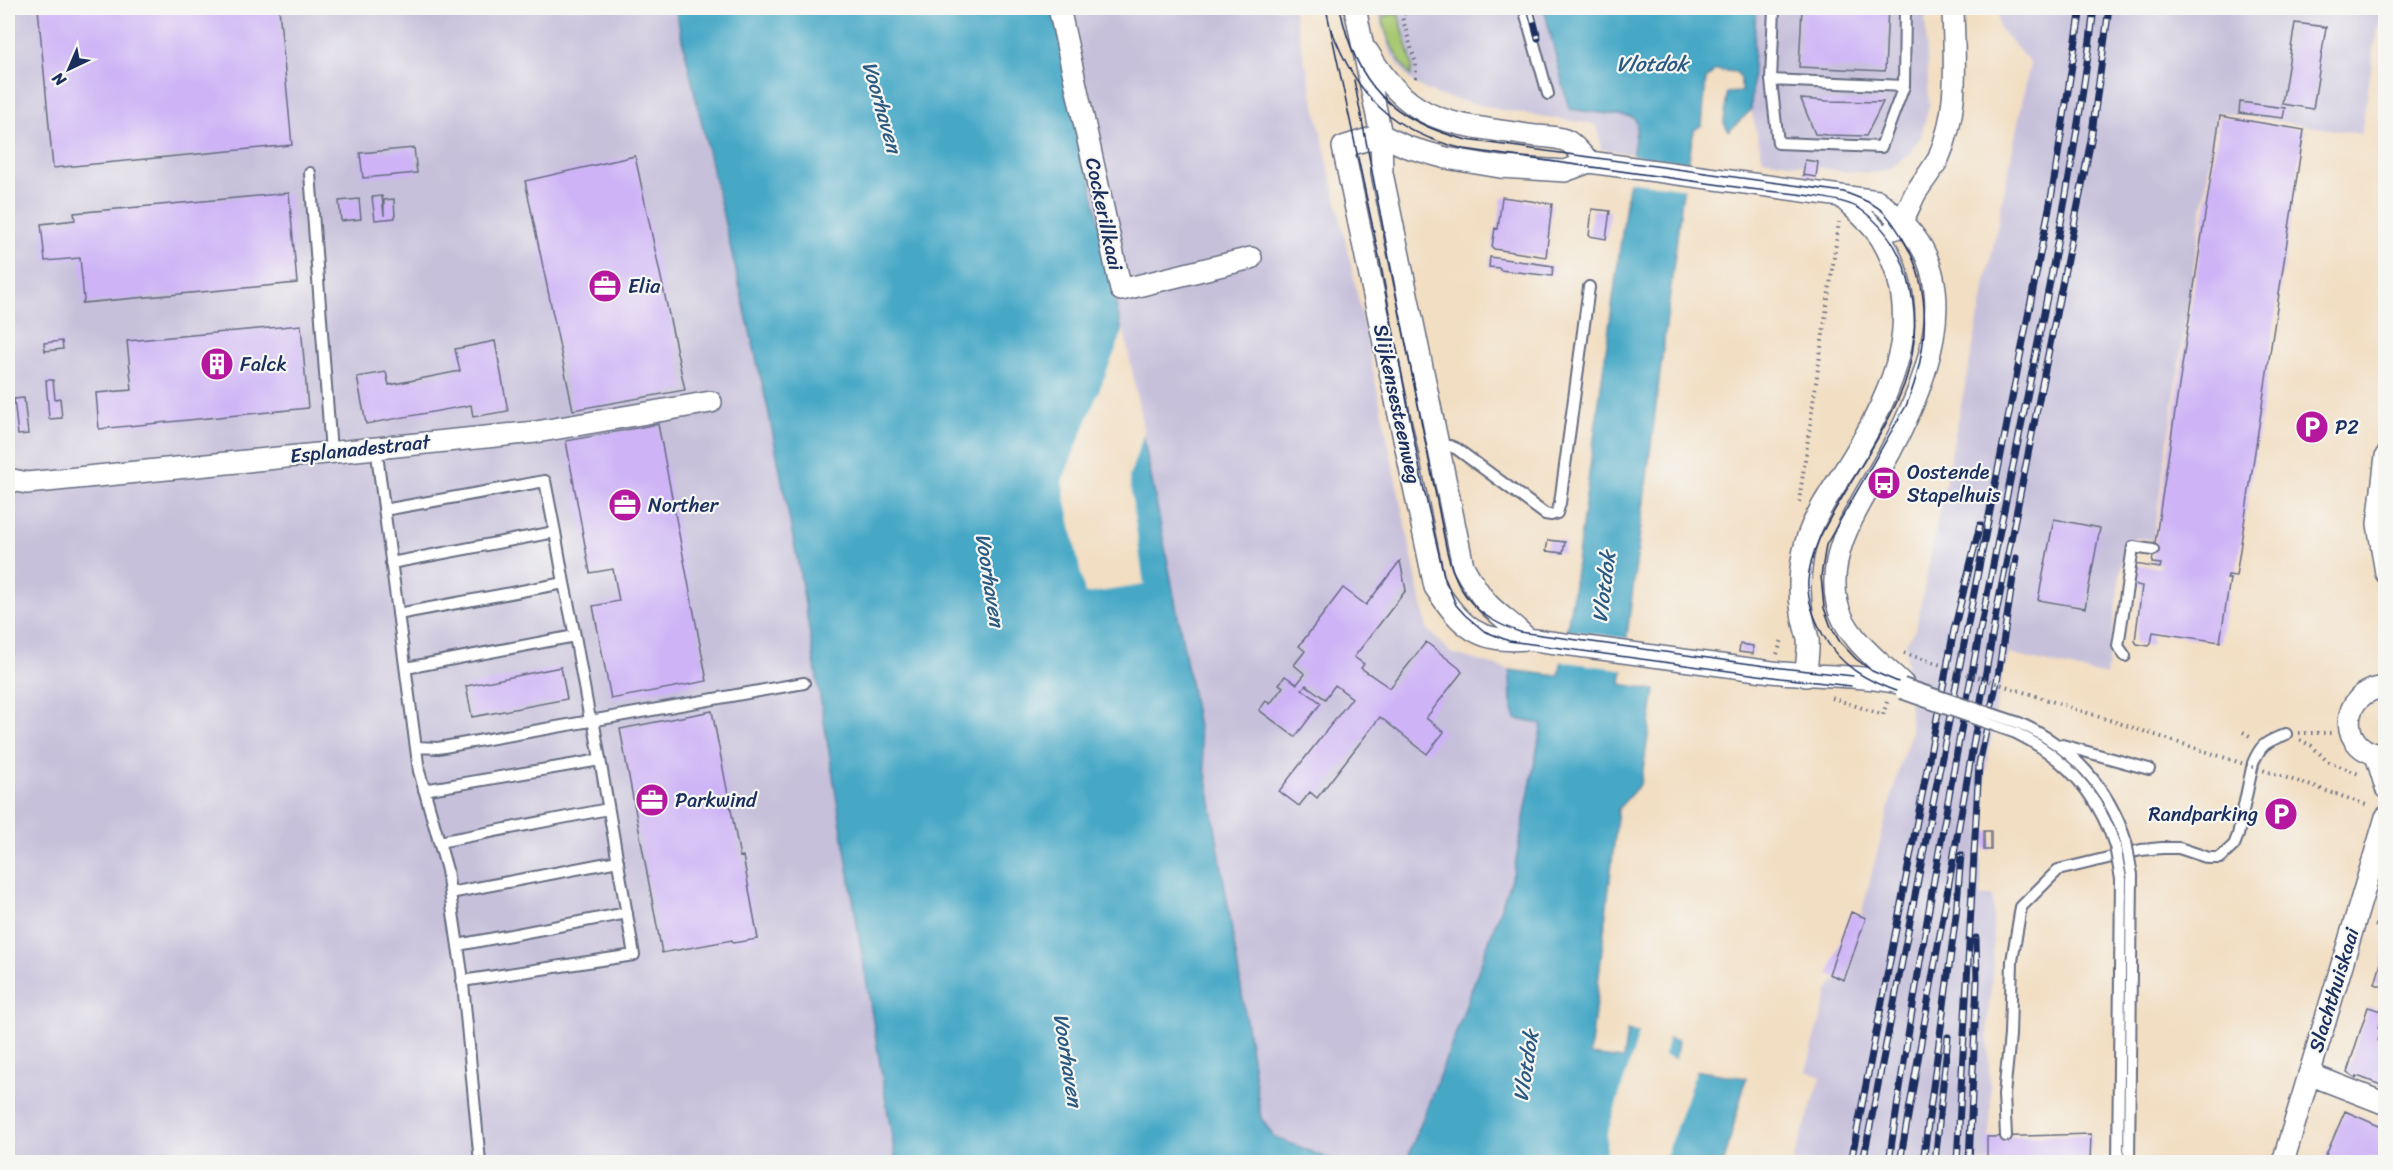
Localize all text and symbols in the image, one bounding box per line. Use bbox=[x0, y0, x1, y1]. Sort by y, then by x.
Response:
north arrow bbox=[39, 39, 99, 99]
water label: Vlotdok bbox=[1616, 45, 1690, 83]
water label: Voorhaven bbox=[851, 57, 914, 160]
text: N bbox=[44, 65, 74, 94]
street label: Cockerillkaai bbox=[1075, 154, 1133, 274]
office icon: Elia bbox=[587, 268, 623, 304]
place label: Elia bbox=[628, 269, 661, 304]
street label: Slijkensesteenweg bbox=[1363, 321, 1431, 487]
building icon: Falck bbox=[199, 346, 235, 382]
place label: Falck bbox=[240, 347, 287, 382]
parking icon: P2 bbox=[2294, 409, 2330, 445]
place label: P2 bbox=[2335, 410, 2359, 445]
street label: Esplanadestraat bbox=[288, 424, 433, 474]
place label: Oostende Stapelhuis bbox=[1907, 455, 2002, 513]
bus stop icon: Oostende Stapelhuis bbox=[1866, 465, 1902, 501]
office icon: Norther bbox=[607, 487, 643, 523]
place label: Norther bbox=[648, 488, 720, 523]
water label: Voorhaven bbox=[964, 531, 1017, 632]
water label: Vlotdok bbox=[1581, 547, 1628, 625]
office icon: Parkwind bbox=[634, 782, 670, 818]
place label: Parkwind bbox=[675, 783, 758, 818]
parking icon: Randparking bbox=[2263, 796, 2299, 832]
place label: Randparking bbox=[2149, 797, 2258, 832]
street label: Slachthuiskaai bbox=[2298, 923, 2370, 1057]
water label: Voorhaven bbox=[1042, 1011, 1095, 1112]
water label: Vlotdok bbox=[1502, 1025, 1551, 1104]

